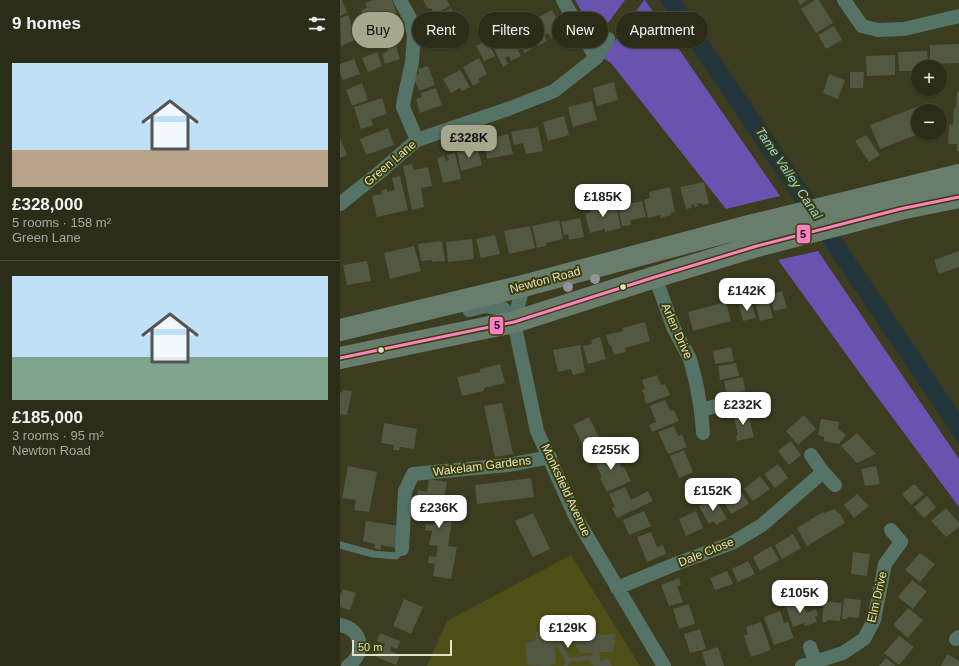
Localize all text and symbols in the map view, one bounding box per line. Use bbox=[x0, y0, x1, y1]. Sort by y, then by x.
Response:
chip: Buy bbox=[352, 12, 404, 48]
chip: Rent bbox=[412, 12, 470, 48]
chip: Filters bbox=[478, 12, 544, 48]
chip: New bbox=[552, 12, 608, 48]
chip: Apartment bbox=[616, 12, 708, 48]
icon: filters bbox=[306, 13, 328, 35]
text: 9 homes bbox=[12, 14, 81, 33]
map controls bbox=[911, 60, 947, 140]
button: + bbox=[911, 60, 947, 96]
icon: home bbox=[134, 89, 206, 161]
button: − bbox=[911, 104, 947, 140]
water label: Tame Valley Canal bbox=[753, 124, 826, 223]
pin: £328K bbox=[441, 125, 497, 159]
text: £328K bbox=[450, 130, 488, 145]
street label: Green Lane bbox=[361, 137, 419, 189]
pin: £185K bbox=[575, 184, 631, 218]
text: £185K bbox=[584, 189, 622, 204]
text: £328,000 bbox=[12, 195, 83, 214]
text: 5 rooms · 158 m² bbox=[12, 215, 111, 230]
line badge: 5 bbox=[796, 224, 811, 244]
text: 5 bbox=[800, 228, 806, 240]
text: Green Lane bbox=[12, 230, 81, 245]
street label: Newton Road bbox=[508, 264, 582, 296]
pin: £142K bbox=[719, 278, 775, 312]
unlabelled marker bbox=[618, 282, 628, 292]
text: £142K bbox=[728, 283, 766, 298]
street label: Arlen Drive bbox=[659, 301, 696, 361]
icon: home bbox=[134, 302, 206, 374]
line badge: 5 bbox=[489, 316, 504, 335]
text: 5 bbox=[494, 319, 500, 331]
unlabelled marker bbox=[376, 345, 386, 355]
pin: £232K bbox=[715, 392, 771, 426]
text: £232K bbox=[724, 397, 762, 412]
text: £185,000 bbox=[12, 408, 83, 427]
text: 3 rooms · 95 m² bbox=[12, 428, 104, 443]
pin: £255K bbox=[583, 437, 639, 471]
street label: Monksfield Avenue bbox=[538, 441, 594, 539]
text: £255K bbox=[592, 442, 630, 457]
text: Newton Road bbox=[12, 443, 91, 458]
street label: Wakelam Gardens bbox=[432, 453, 532, 479]
pin: £152K bbox=[685, 478, 741, 512]
text: £152K bbox=[694, 483, 732, 498]
pin: £236K bbox=[411, 495, 467, 529]
text: £236K bbox=[420, 500, 458, 515]
street label: Dale Close bbox=[676, 534, 736, 569]
street label: Elm Drive bbox=[864, 570, 890, 624]
pin: £105K bbox=[772, 580, 828, 614]
text: £105K bbox=[781, 585, 819, 600]
pin: £129K bbox=[540, 615, 596, 649]
text: £129K bbox=[549, 620, 587, 635]
scale bar bbox=[352, 638, 452, 657]
text: 50 m bbox=[358, 641, 382, 653]

